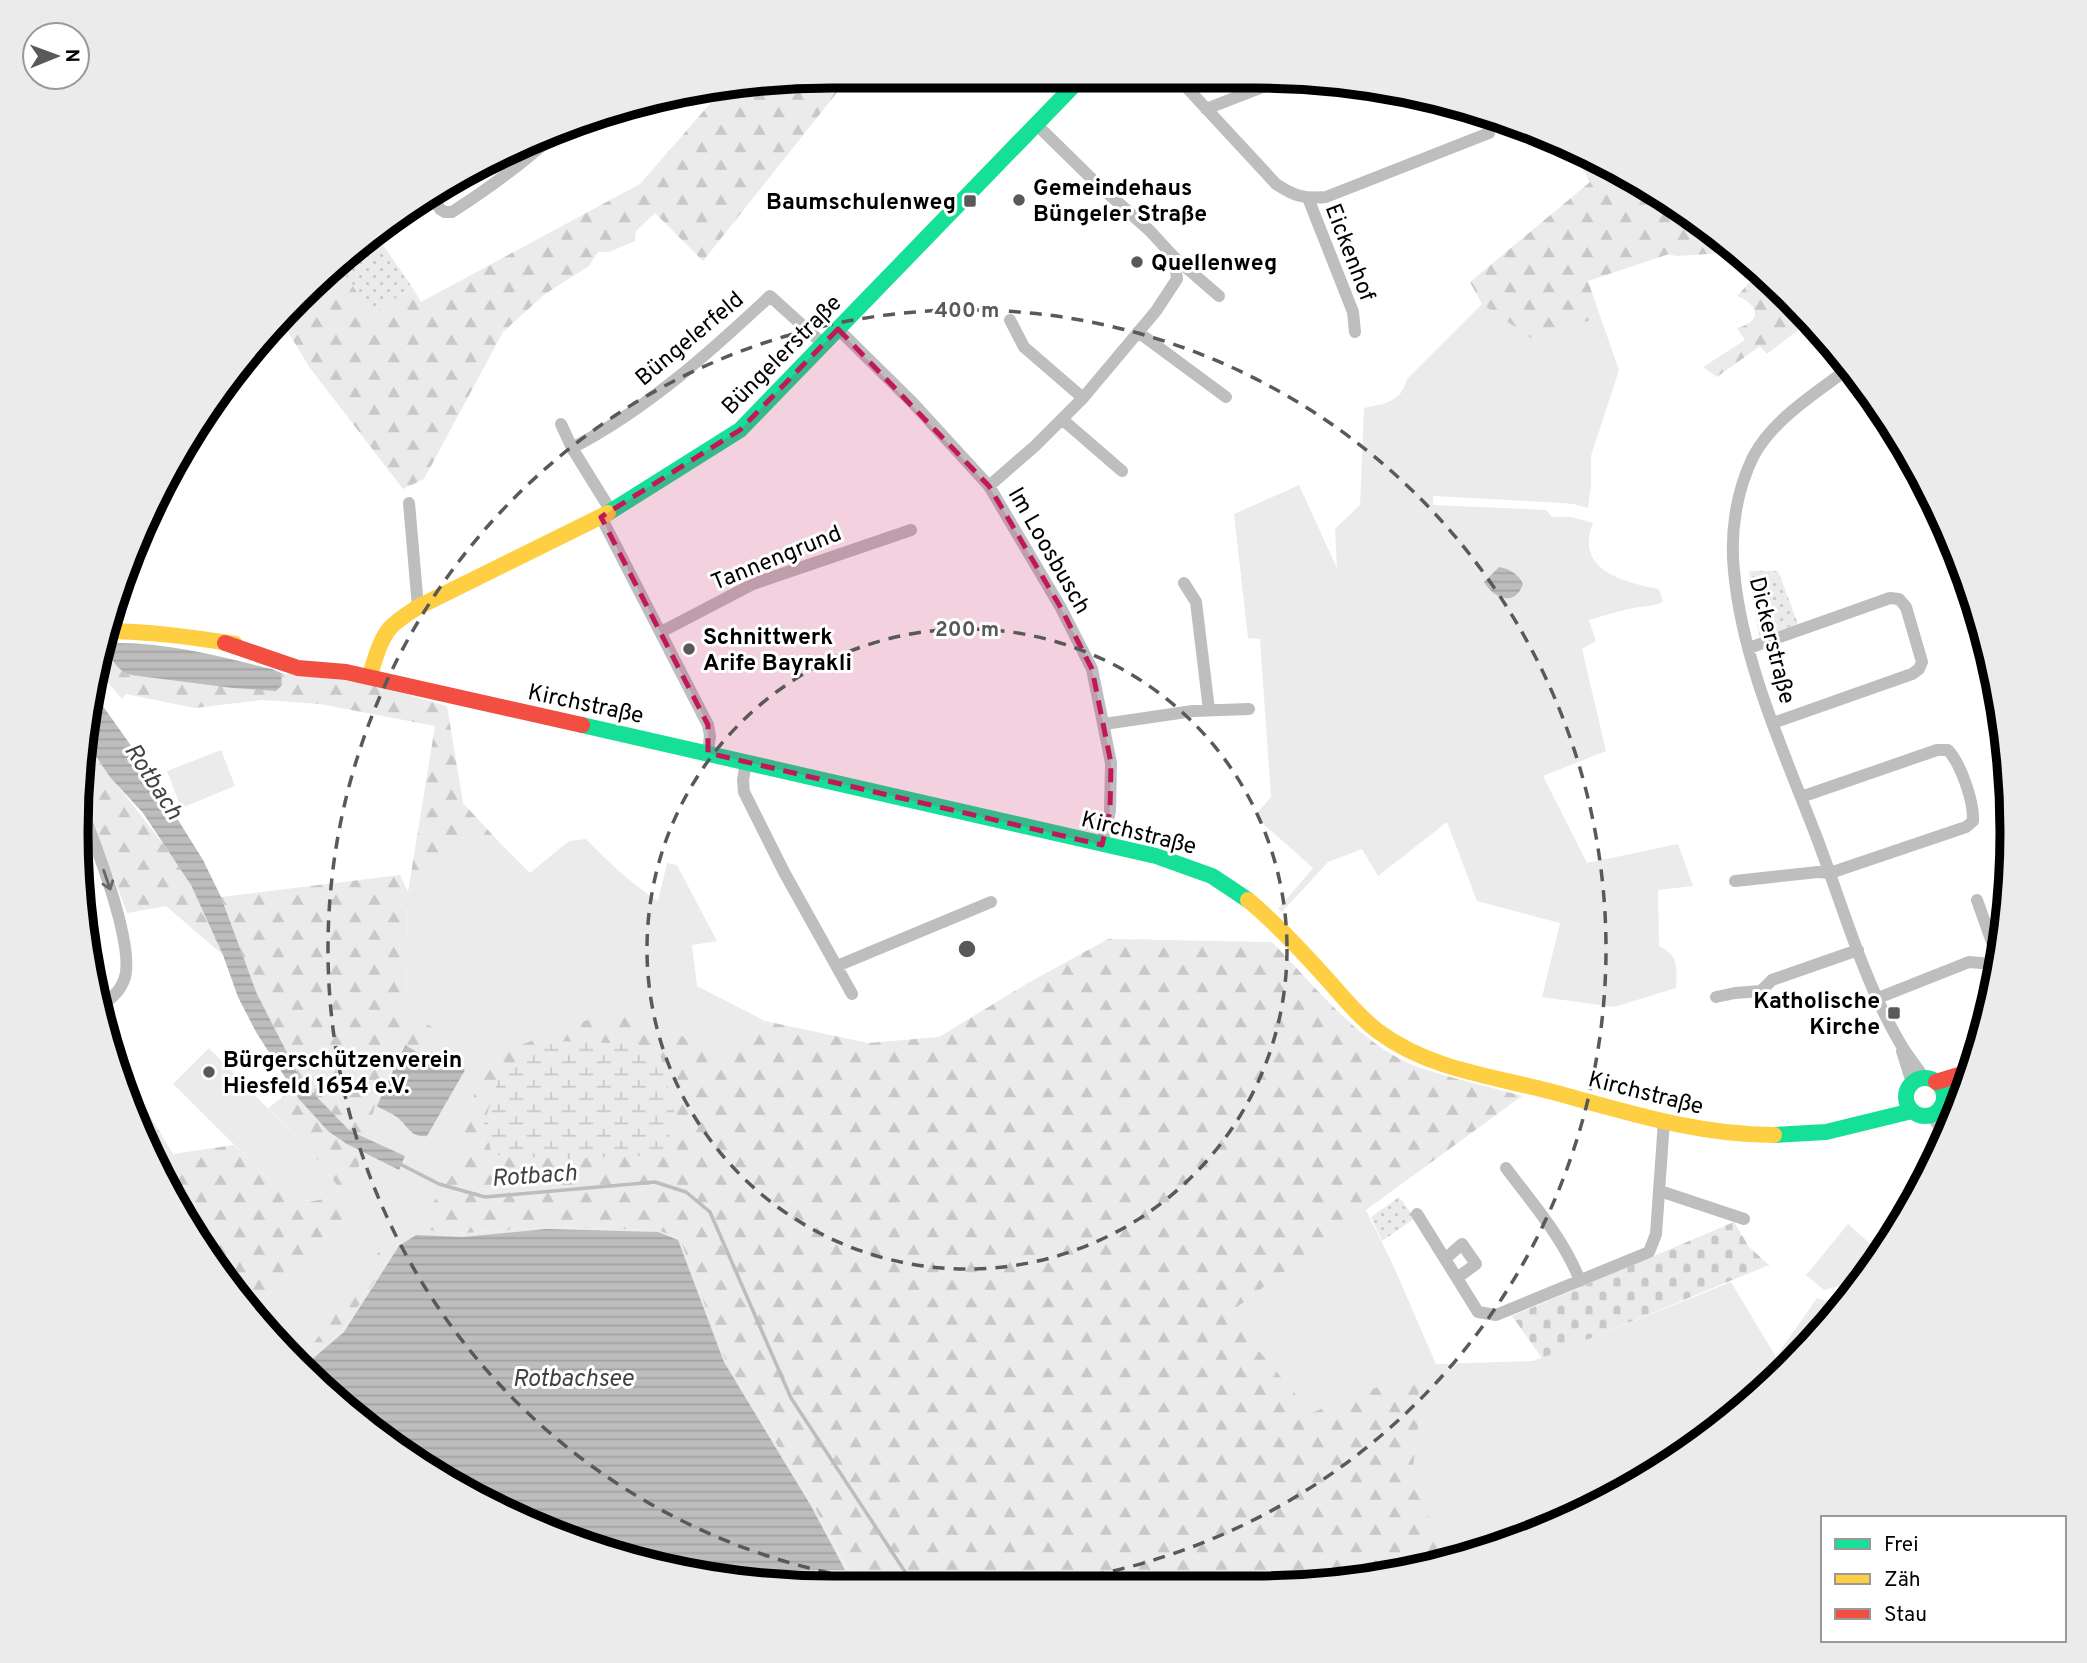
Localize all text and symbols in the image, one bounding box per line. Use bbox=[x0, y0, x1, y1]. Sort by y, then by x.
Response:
north arrow bbox=[21, 21, 91, 91]
text: N bbox=[59, 49, 83, 63]
place label: Gemeindehaus Büngeler Straße bbox=[1033, 175, 1207, 230]
place label: Baumschulenweg bbox=[766, 189, 956, 218]
marker: Gemeindehaus Büngeler Straße bbox=[1011, 192, 1027, 208]
marker: Baumschulenweg bbox=[962, 193, 978, 209]
street label: Eickenhof bbox=[1317, 200, 1381, 306]
place label: Quellenweg bbox=[1151, 250, 1277, 279]
marker: Quellenweg bbox=[1129, 254, 1145, 270]
street label: Büngelerfeld bbox=[630, 286, 751, 394]
street label: Büngelerstraße bbox=[717, 290, 849, 422]
text: 400 m bbox=[935, 298, 999, 325]
street label: Im Loosbusch bbox=[1000, 483, 1096, 620]
street label: Tannengrund bbox=[708, 520, 846, 599]
street label: Dickerstraße bbox=[1741, 574, 1800, 707]
text: 200 m bbox=[935, 617, 999, 644]
place label: Schnittwerk Arife Bayrakli bbox=[703, 624, 852, 679]
marker: Schnittwerk Arife Bayrakli bbox=[681, 641, 697, 657]
street label: Kirchstraße bbox=[525, 679, 646, 732]
water label: Rotbach bbox=[116, 738, 188, 826]
street label: Kirchstraße bbox=[1078, 806, 1199, 863]
one-way arrow bbox=[102, 868, 114, 890]
centre of rings bbox=[955, 937, 979, 961]
place label: Katholische Kirche bbox=[1753, 988, 1880, 1043]
marker: Katholische Kirche bbox=[1886, 1005, 1902, 1021]
place label: Bürgerschützenverein Hiesfeld 1654 e.V. bbox=[223, 1047, 462, 1102]
marker: Bürgerschützenverein Hiesfeld 1654 e.V. bbox=[201, 1064, 217, 1080]
street label: Kirchstraße bbox=[1585, 1066, 1706, 1123]
water label: Rotbach bbox=[491, 1159, 578, 1195]
water label: Rotbachsee bbox=[513, 1365, 634, 1395]
legend bbox=[1821, 1516, 2066, 1642]
text: Frei bbox=[1884, 1532, 1919, 1559]
text: Zäh bbox=[1884, 1567, 1921, 1594]
text: Stau bbox=[1884, 1602, 1927, 1629]

